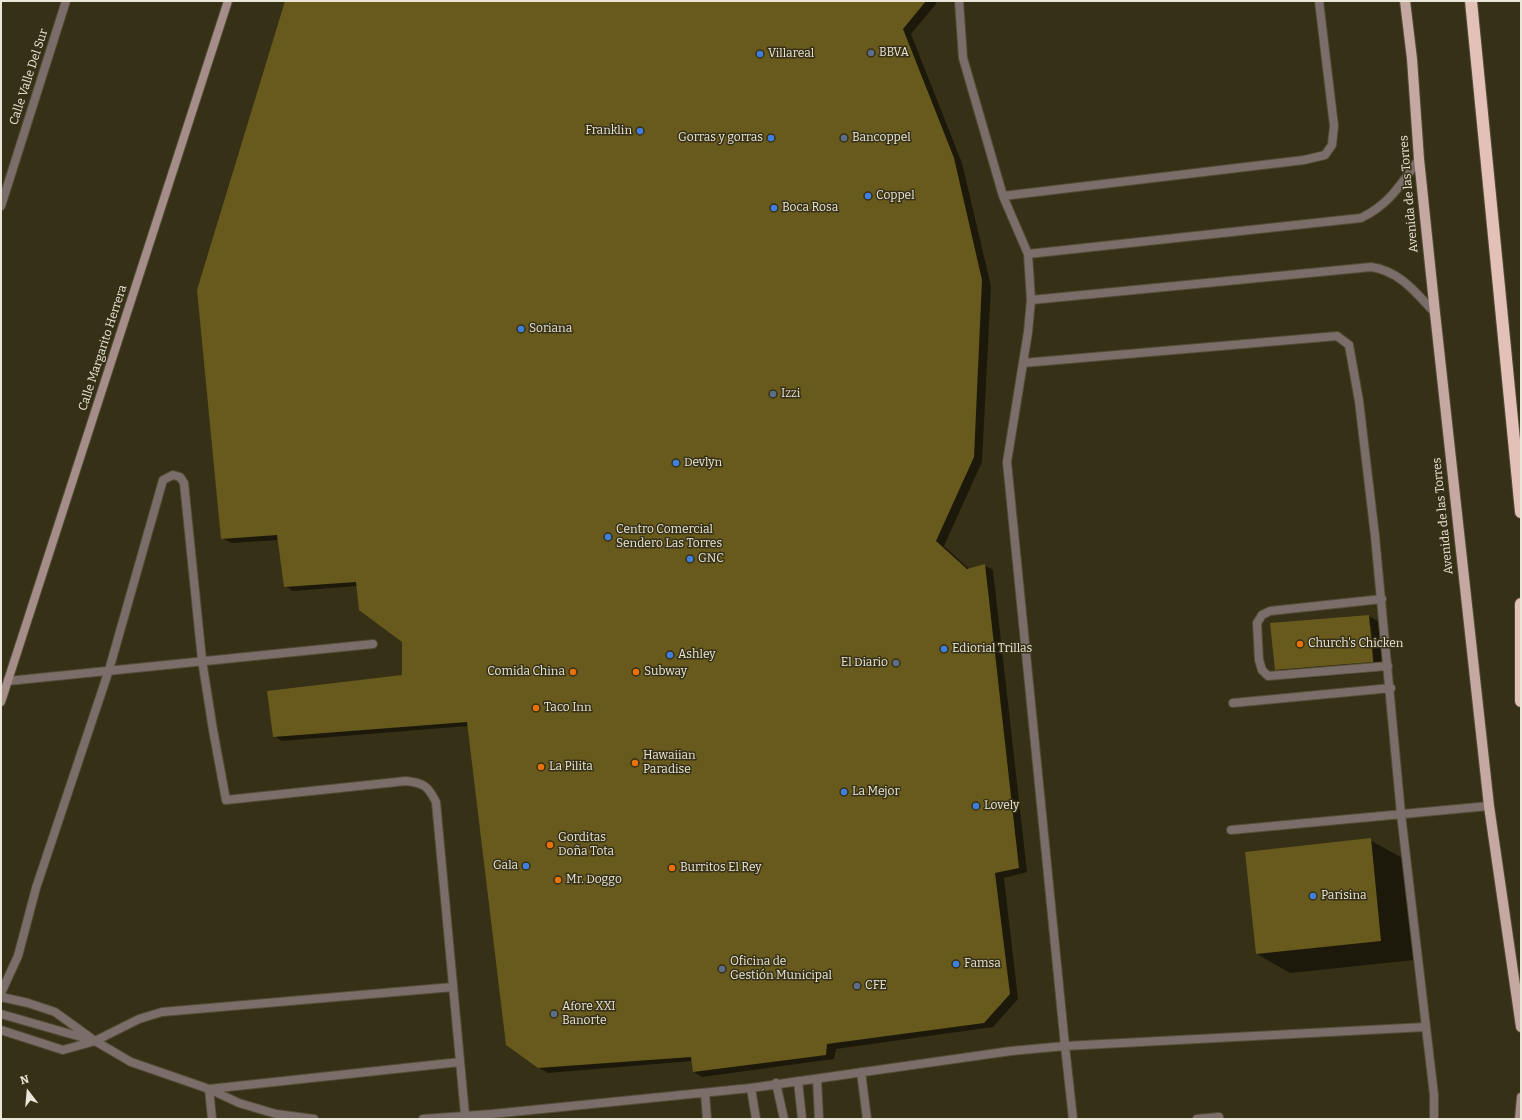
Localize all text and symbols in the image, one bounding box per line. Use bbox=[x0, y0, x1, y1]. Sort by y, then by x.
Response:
street label: Calle Valle Del Sur bbox=[7, 27, 51, 127]
place label: BBVA bbox=[879, 46, 909, 60]
place label: Villareal bbox=[768, 47, 814, 61]
marker: BBVA bbox=[866, 48, 876, 58]
marker: Villareal bbox=[755, 49, 765, 59]
place label: Franklin bbox=[585, 124, 632, 138]
marker: Franklin bbox=[635, 126, 645, 136]
place label: Gorras y gorras bbox=[678, 131, 763, 145]
place label: Bancoppel bbox=[852, 131, 911, 145]
marker: Gorras y gorras bbox=[766, 133, 776, 143]
marker: Bancoppel bbox=[839, 133, 849, 143]
street label: Avenida de las Torres bbox=[1397, 135, 1421, 253]
place label: Coppel bbox=[876, 189, 915, 203]
marker: Coppel bbox=[863, 191, 873, 201]
place label: Boca Rosa bbox=[782, 201, 838, 215]
marker: Boca Rosa bbox=[769, 203, 779, 213]
street label: Calle Margarito Herrera bbox=[76, 283, 130, 413]
place label: Soriana bbox=[529, 322, 572, 336]
marker: Soriana bbox=[516, 324, 526, 334]
place label: Izzi bbox=[781, 387, 800, 401]
marker: Izzi bbox=[768, 389, 778, 399]
place label: Devlyn bbox=[684, 456, 722, 470]
street label: Avenida de las Torres bbox=[1430, 457, 1456, 575]
marker: Devlyn bbox=[671, 458, 681, 468]
place label: Centro Comercial Sendero Las Torres bbox=[616, 523, 722, 551]
marker: Centro Comercial Sendero Las Torres bbox=[603, 532, 613, 542]
place label: GNC bbox=[698, 552, 724, 566]
marker: GNC bbox=[685, 554, 695, 564]
place label: Church's Chicken bbox=[1308, 637, 1403, 651]
marker: Church's Chicken bbox=[1295, 639, 1305, 649]
place label: Ediorial Trillas bbox=[952, 642, 1032, 656]
marker: Ediorial Trillas bbox=[939, 644, 949, 654]
place label: Ashley bbox=[678, 648, 716, 662]
marker: Ashley bbox=[665, 650, 675, 660]
place label: El Diario bbox=[841, 656, 888, 670]
marker: El Diario bbox=[891, 658, 901, 668]
place label: Comida China bbox=[487, 665, 565, 679]
place label: Subway bbox=[644, 665, 687, 679]
marker: Comida China bbox=[568, 667, 578, 677]
marker: Subway bbox=[631, 667, 641, 677]
place label: Taco Inn bbox=[544, 701, 592, 715]
marker: Taco Inn bbox=[531, 703, 541, 713]
place label: Hawaiian Paradise bbox=[643, 749, 696, 777]
marker: Hawaiian Paradise bbox=[630, 758, 640, 768]
place label: La Pilita bbox=[549, 760, 593, 774]
marker: La Pilita bbox=[536, 762, 546, 772]
place label: La Mejor bbox=[852, 785, 900, 799]
marker: La Mejor bbox=[839, 787, 849, 797]
place label: Lovely bbox=[984, 799, 1019, 813]
marker: Lovely bbox=[971, 801, 981, 811]
place label: Gorditas Doña Tota bbox=[558, 831, 614, 859]
marker: Gorditas Doña Tota bbox=[545, 840, 555, 850]
place label: Gala bbox=[493, 859, 518, 873]
marker: Gala bbox=[521, 861, 531, 871]
place label: Burritos El Rey bbox=[680, 861, 762, 875]
marker: Burritos El Rey bbox=[667, 863, 677, 873]
place label: Mr. Doggo bbox=[566, 873, 622, 887]
marker: Mr. Doggo bbox=[553, 875, 563, 885]
place label: Parisina bbox=[1321, 889, 1367, 903]
marker: Parisina bbox=[1308, 891, 1318, 901]
place label: Oficina de Gestión Municipal bbox=[730, 955, 832, 983]
place label: Famsa bbox=[964, 957, 1001, 971]
marker: Famsa bbox=[951, 959, 961, 969]
marker: Oficina de Gestión Municipal bbox=[717, 964, 727, 974]
place label: CFE bbox=[865, 979, 887, 993]
marker: CFE bbox=[852, 981, 862, 991]
place label: Afore XXI Banorte bbox=[562, 1000, 616, 1028]
marker: Afore XXI Banorte bbox=[549, 1009, 559, 1019]
north arrow bbox=[8, 1072, 48, 1112]
text: N bbox=[19, 1073, 30, 1087]

